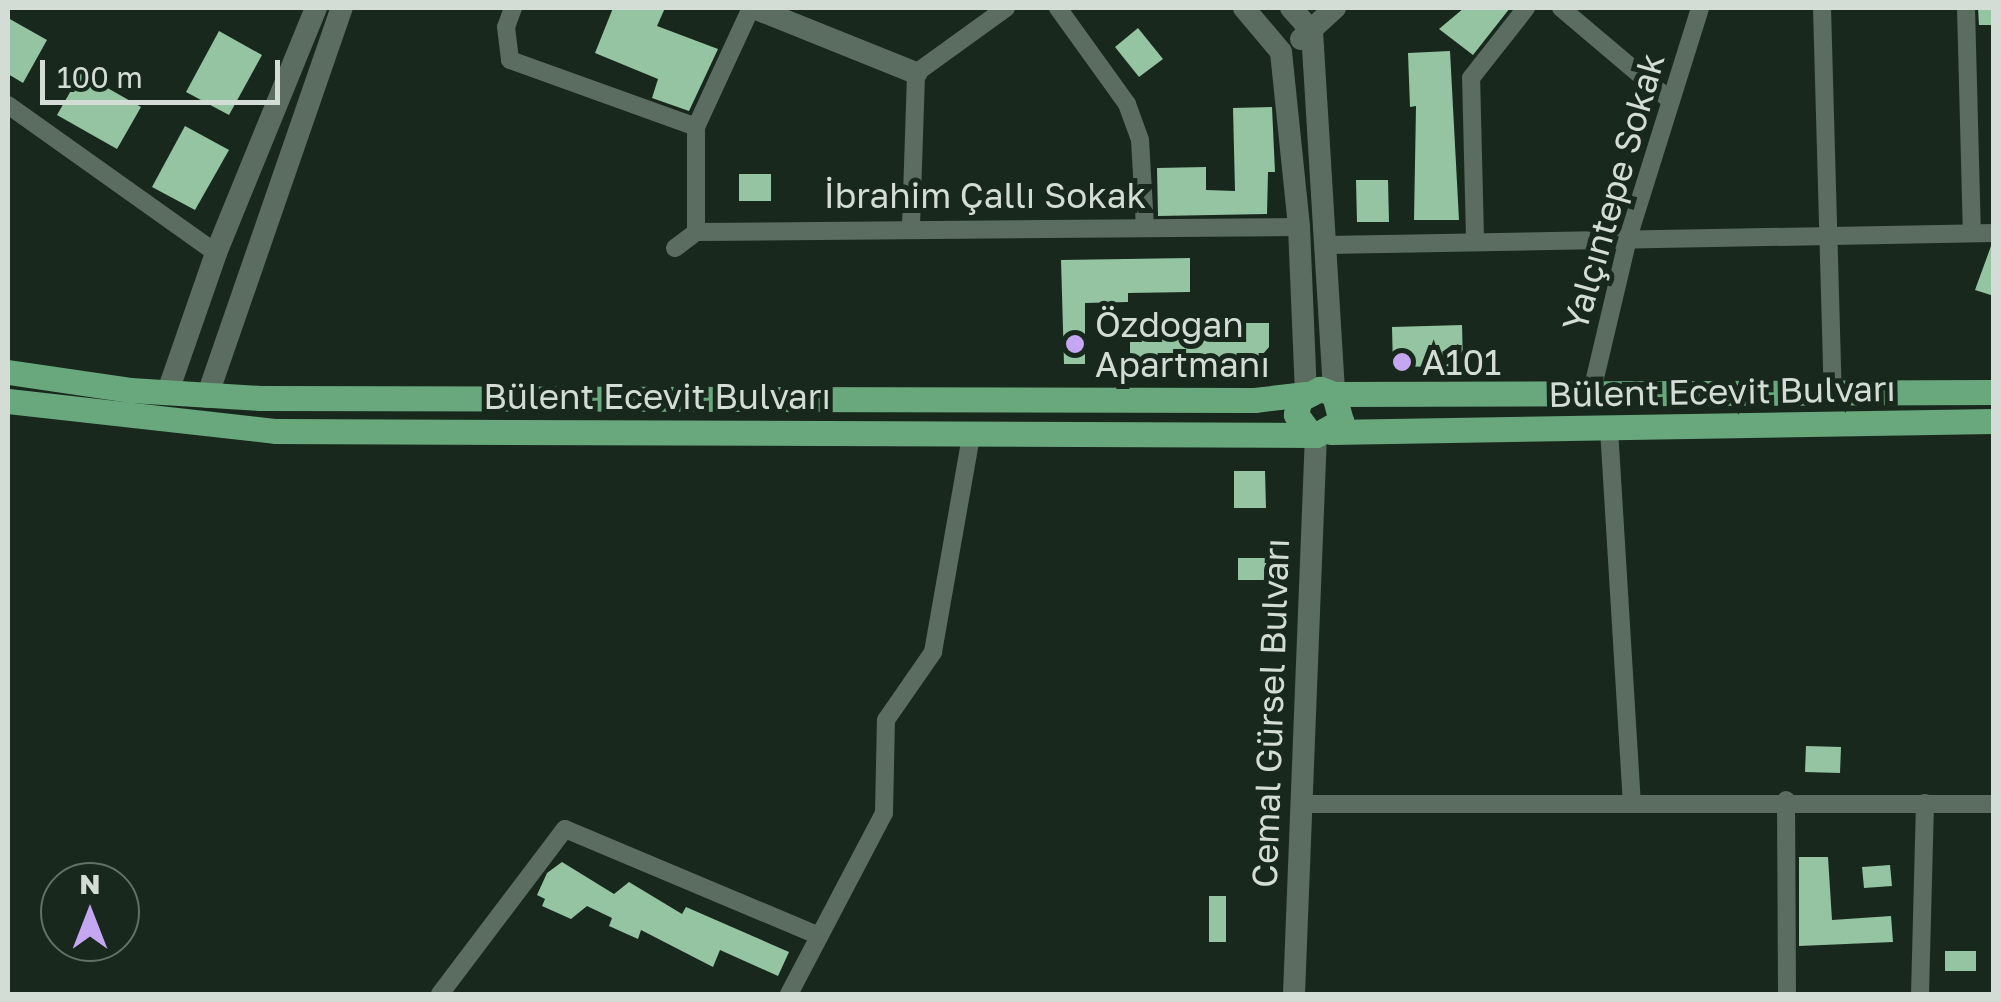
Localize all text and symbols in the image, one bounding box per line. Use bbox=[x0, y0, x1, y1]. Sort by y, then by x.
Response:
scale bar bbox=[45, 40, 285, 102]
street label: Yalçıntepe Sokak bbox=[1553, 48, 1673, 336]
text: 100 m bbox=[57, 59, 143, 95]
street label: İbrahim Çallı Sokak bbox=[824, 174, 1146, 216]
place label: Özdoğan Apartmanı bbox=[1095, 303, 1270, 385]
marker: Özdoğan Apartmanı bbox=[1064, 333, 1086, 355]
place label: A101 bbox=[1422, 341, 1501, 383]
marker: A101 bbox=[1391, 351, 1413, 373]
street label: Bülent Ecevit Bulvarı bbox=[1548, 367, 1896, 415]
street label: Bülent Ecevit Bulvarı bbox=[483, 375, 831, 417]
street label: Cemal Gürsel Bulvarı bbox=[1243, 538, 1297, 888]
north arrow bbox=[40, 862, 140, 962]
text: N bbox=[79, 867, 101, 900]

